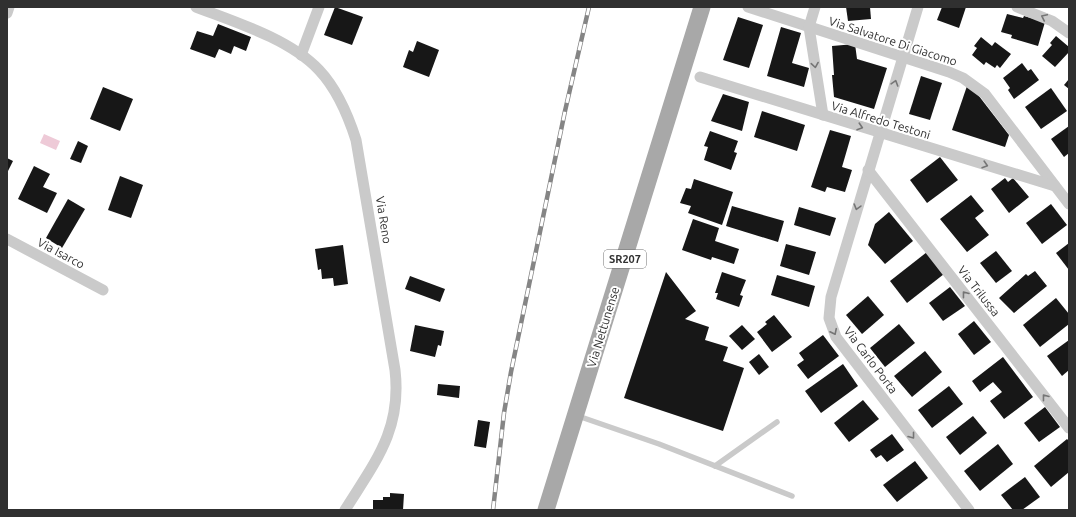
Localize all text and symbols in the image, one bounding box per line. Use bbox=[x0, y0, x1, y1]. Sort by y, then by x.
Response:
street label: Via Salvatore Di Giacomo bbox=[827, 14, 959, 68]
one-way arrow bbox=[1041, 14, 1049, 22]
one-way arrow bbox=[810, 62, 819, 68]
one-way arrow bbox=[891, 79, 899, 86]
street label: Via Alfredo Testoni bbox=[830, 99, 932, 141]
one-way arrow bbox=[857, 122, 864, 131]
one-way arrow bbox=[981, 160, 988, 169]
street label: Via Reno bbox=[374, 195, 394, 245]
one-way arrow bbox=[853, 203, 862, 210]
street label: Via Isarco bbox=[35, 235, 87, 271]
road number: SR207 bbox=[604, 250, 646, 268]
street label: Via Trilussa bbox=[955, 263, 1003, 319]
street label: Via Nettunense bbox=[585, 285, 621, 369]
one-way arrow bbox=[963, 292, 970, 299]
street label: Via Carlo Porta bbox=[842, 324, 900, 396]
one-way arrow bbox=[829, 328, 837, 335]
one-way arrow bbox=[1043, 394, 1050, 401]
one-way arrow bbox=[907, 431, 914, 438]

